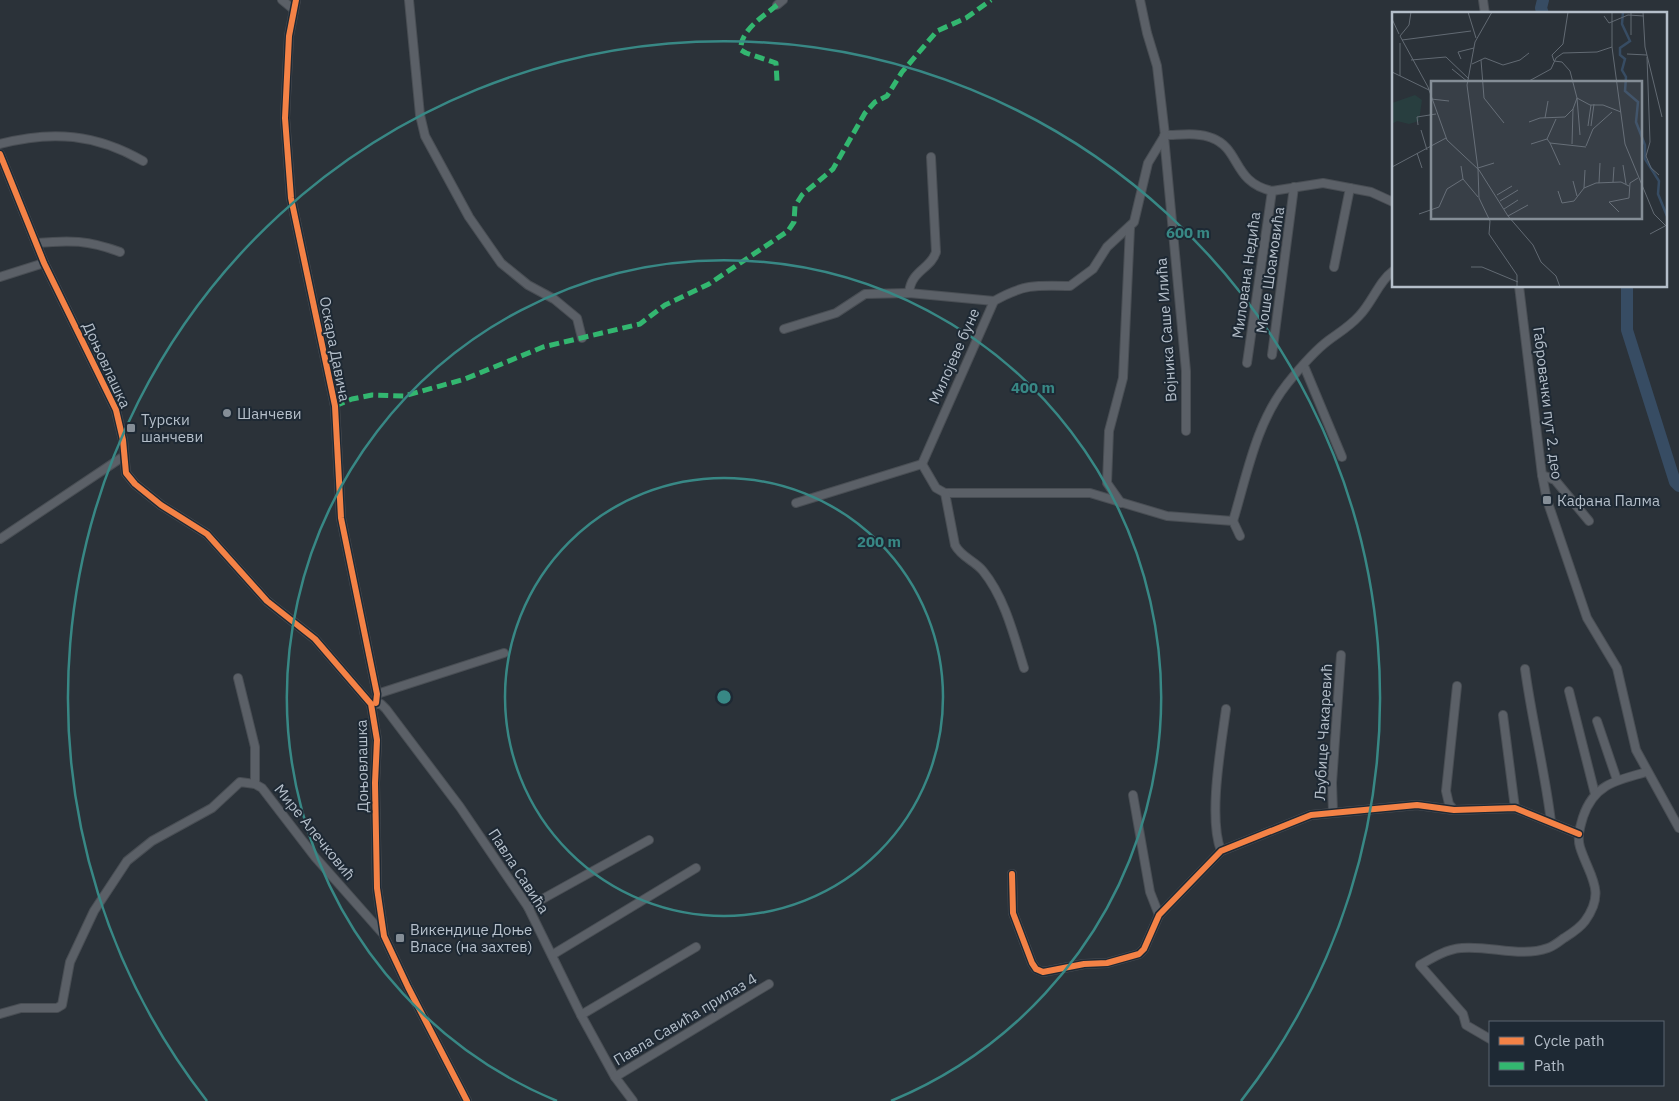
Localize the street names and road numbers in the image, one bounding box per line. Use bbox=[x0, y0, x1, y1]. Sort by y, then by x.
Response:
street label: Моше Шоамовића bbox=[1252, 205, 1288, 335]
street label: Милована Недића bbox=[1228, 210, 1264, 340]
street label: Војника Саше Илића bbox=[1151, 257, 1181, 403]
street label: Оскара Давича bbox=[316, 295, 354, 403]
street label: Милојеве буне bbox=[924, 305, 984, 407]
street label: Доњовлашка bbox=[79, 319, 135, 411]
street label: Габровачки пут 2. део bbox=[1529, 326, 1567, 480]
street label: Љубице Чакаревић bbox=[1310, 663, 1336, 801]
street label: Доњовлашка bbox=[352, 719, 372, 813]
street label: Мире Алечковић bbox=[270, 780, 360, 884]
street label: Павла Савића bbox=[484, 825, 554, 917]
street label: Павла Савића прилаз 4 bbox=[610, 969, 760, 1069]

